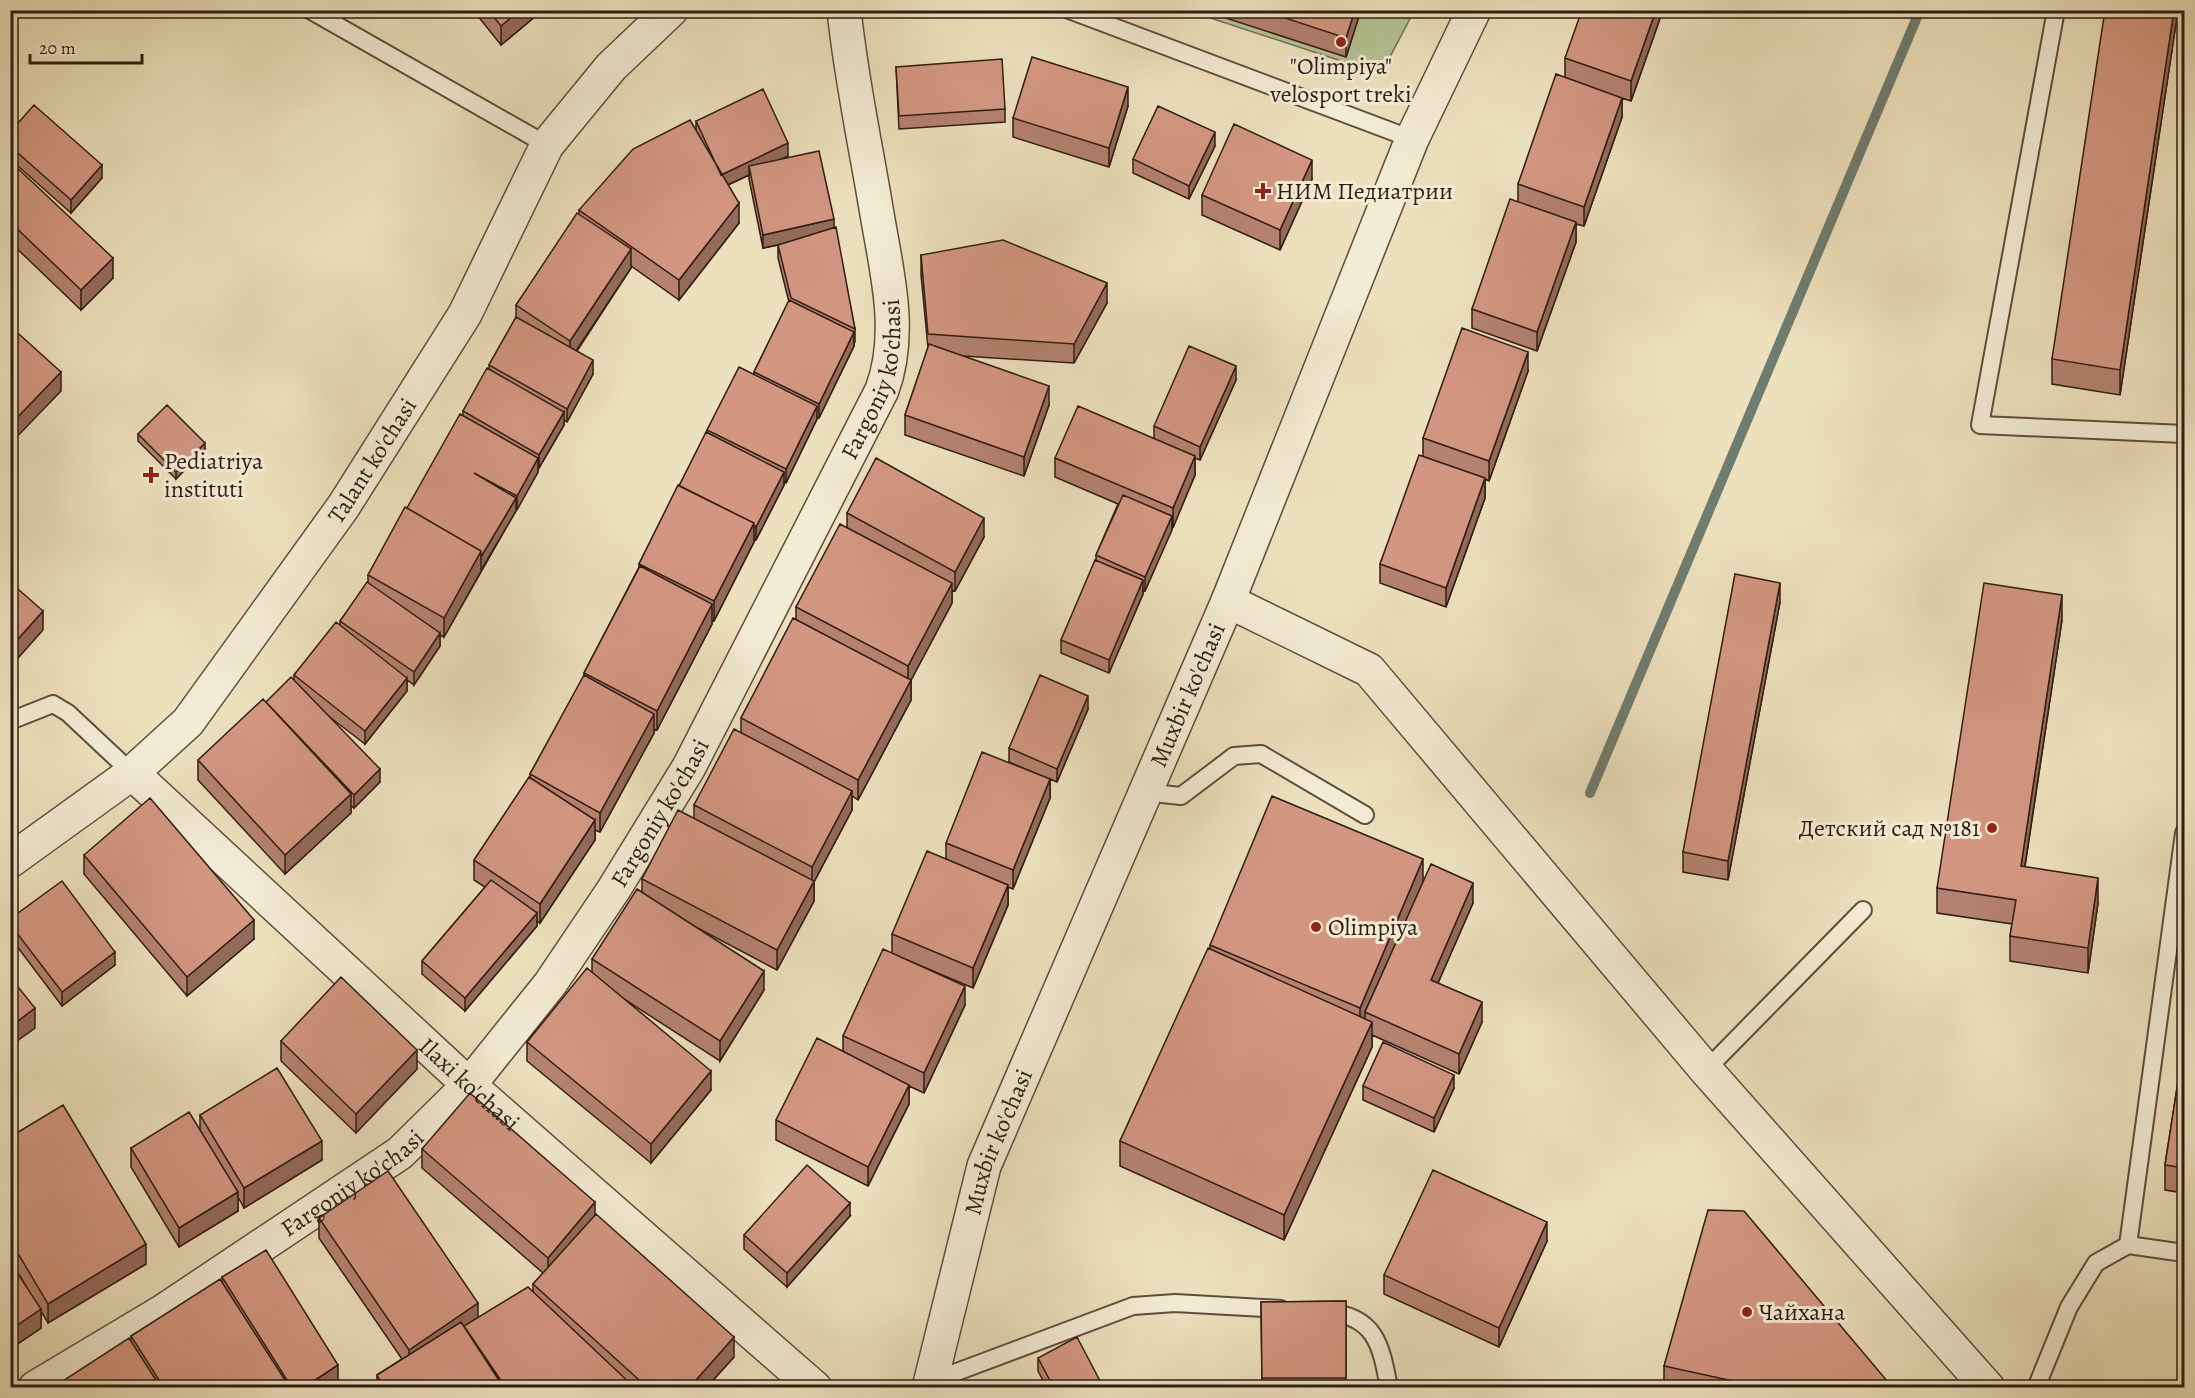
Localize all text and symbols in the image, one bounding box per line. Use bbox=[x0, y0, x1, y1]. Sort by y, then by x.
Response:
scale bar bbox=[30, 27, 142, 65]
marker: "Olimpiya" velosport treki bbox=[1334, 35, 1348, 49]
text: 20 m bbox=[39, 36, 76, 60]
place label: "Olimpiya" velosport treki bbox=[1269, 50, 1412, 110]
place label: НИМ Педиатрии bbox=[1276, 175, 1453, 207]
marker: НИМ Педиатрии bbox=[1254, 182, 1272, 200]
street label: Fargoniy ko'chasi bbox=[833, 298, 908, 465]
street label: Talant ko'chasi bbox=[320, 392, 424, 530]
place label: Pediatriya instituti bbox=[164, 445, 264, 505]
marker: Pediatriya instituti bbox=[142, 466, 160, 484]
street label: Muxbir ko'chasi bbox=[1142, 618, 1233, 772]
street label: Fargoniy ko'chasi bbox=[603, 733, 717, 893]
place label: Детский сад №181 bbox=[1799, 812, 1980, 844]
marker: Детский сад №181 bbox=[1985, 821, 1999, 835]
place label: Olimpiya bbox=[1328, 911, 1419, 943]
marker: Olimpiya bbox=[1309, 920, 1323, 934]
street label: Ilaxi ko'chasi bbox=[412, 1030, 527, 1138]
street label: Muxbir ko'chasi bbox=[957, 1064, 1040, 1218]
street label: Fargoniy ko'chasi bbox=[275, 1122, 431, 1244]
place label: Чайхана bbox=[1759, 1296, 1845, 1328]
marker: Чайхана bbox=[1740, 1305, 1754, 1319]

